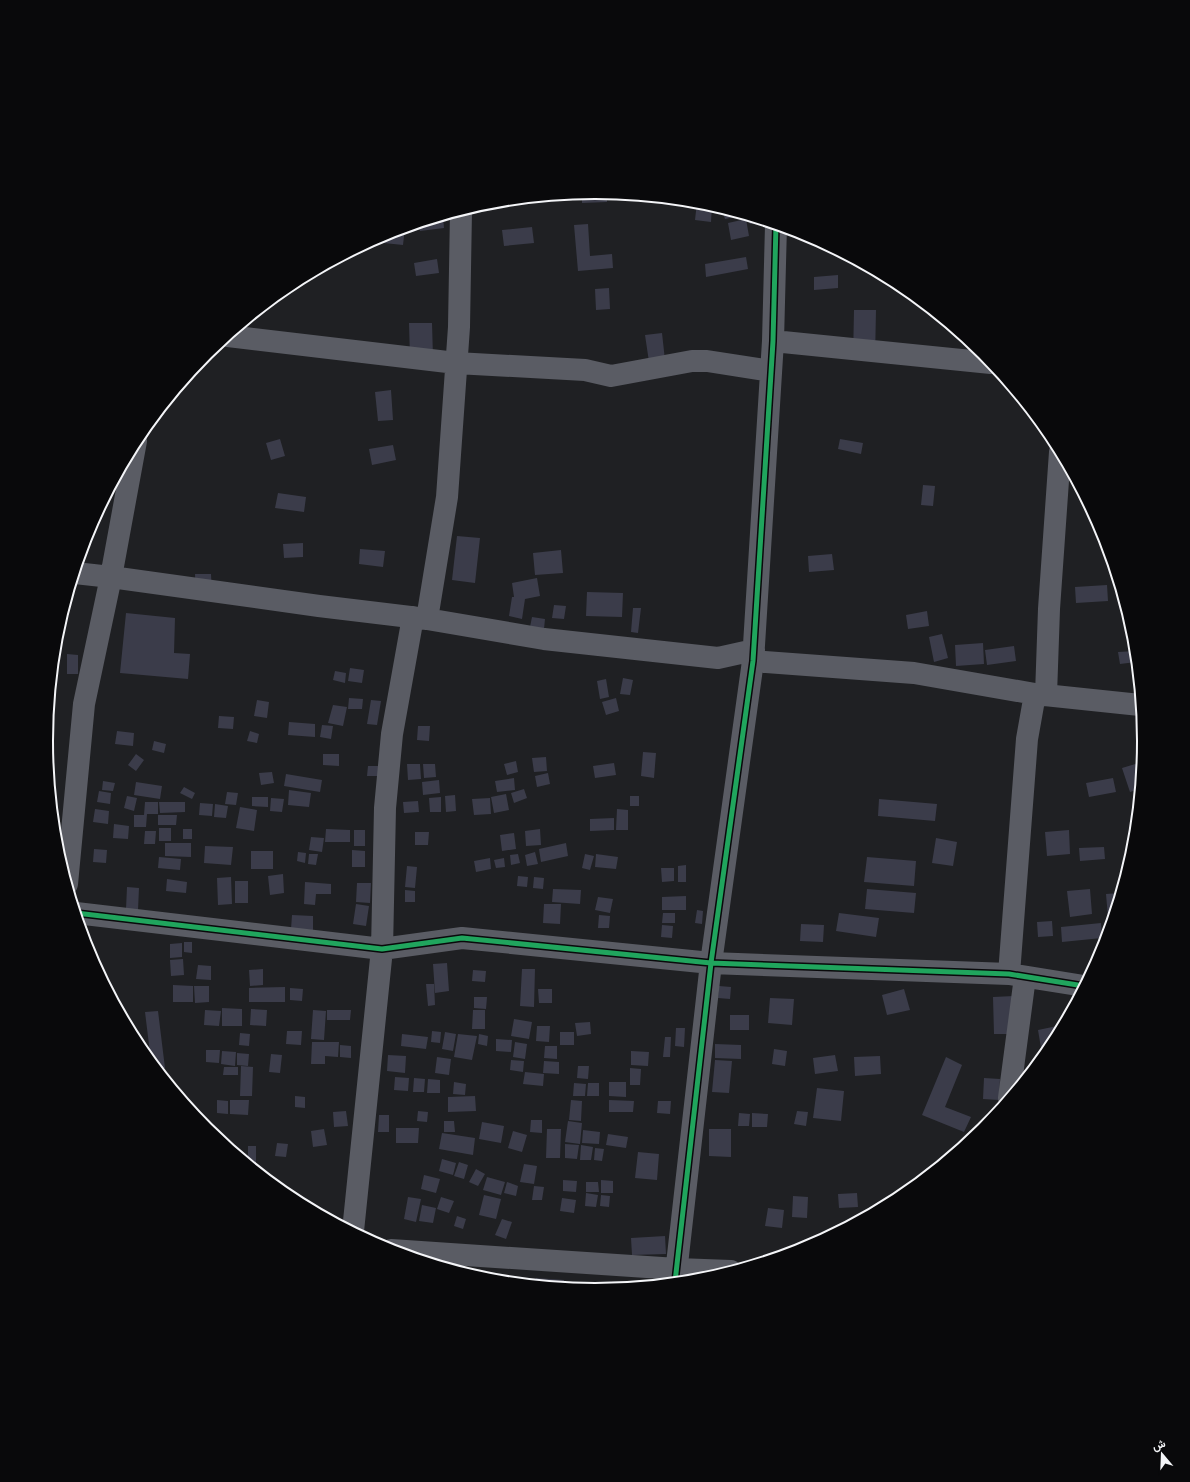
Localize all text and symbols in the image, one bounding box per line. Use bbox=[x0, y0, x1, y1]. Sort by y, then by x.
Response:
north arrow bbox=[1142, 1434, 1182, 1474]
text: ش bbox=[1150, 1436, 1167, 1453]

